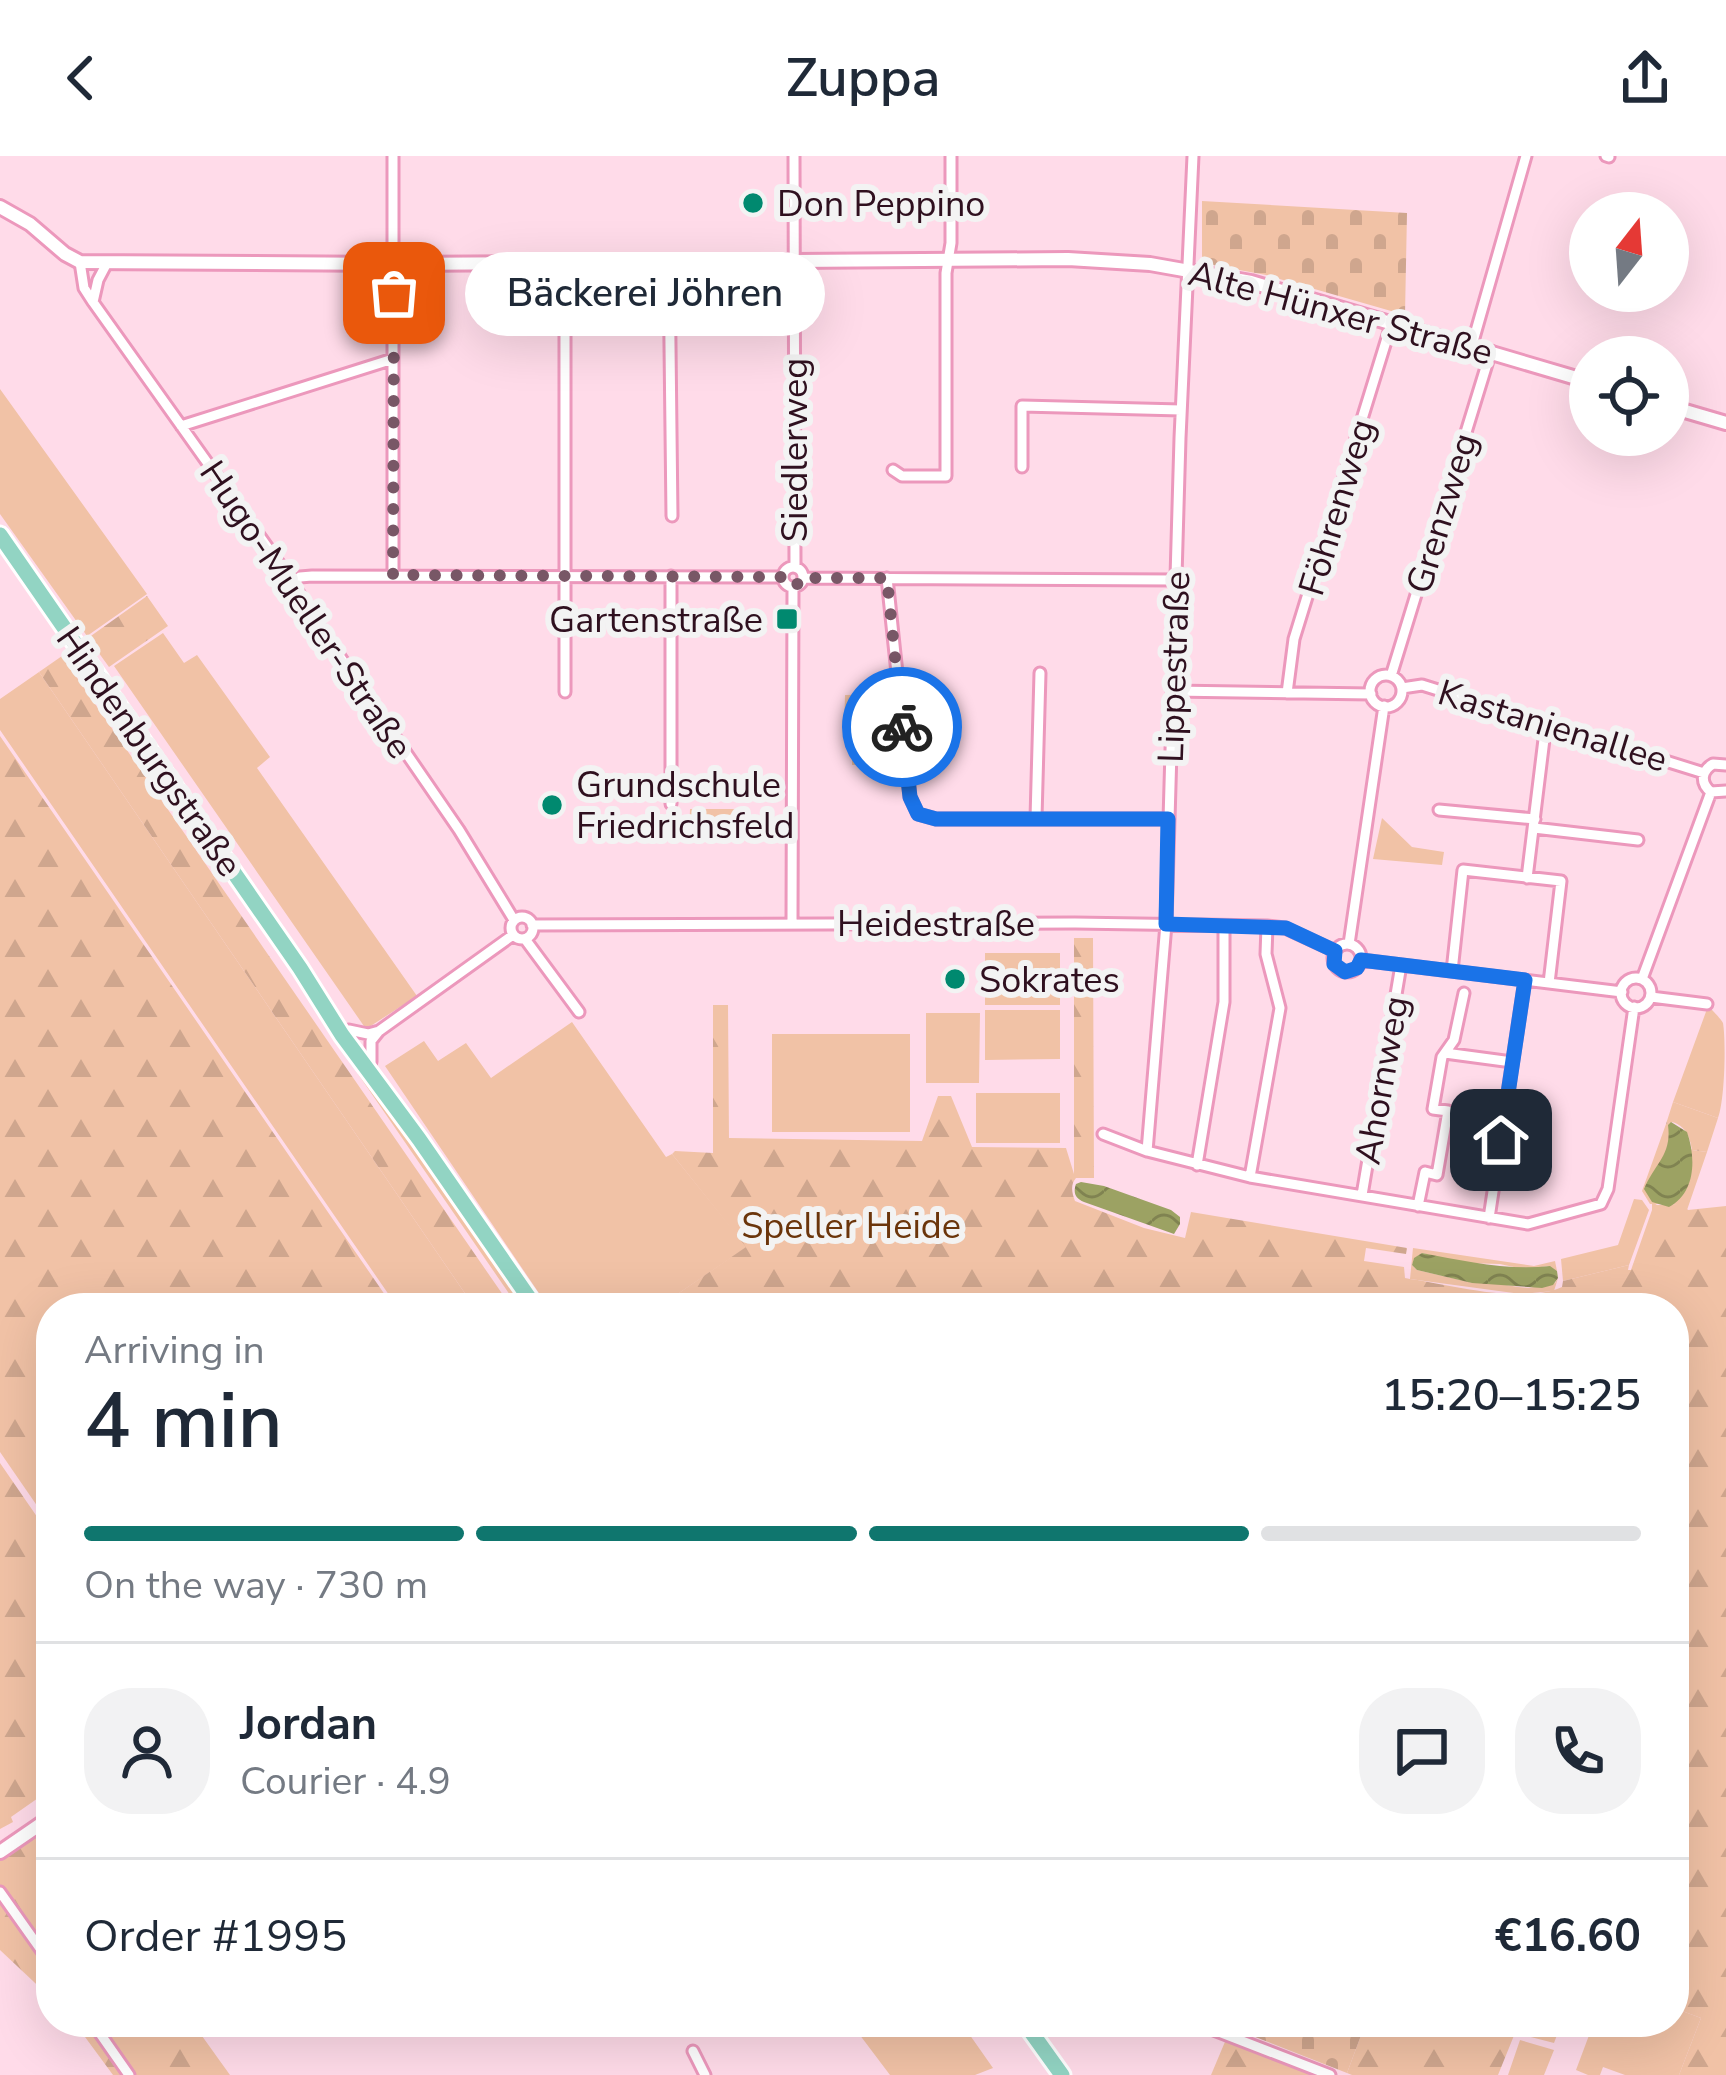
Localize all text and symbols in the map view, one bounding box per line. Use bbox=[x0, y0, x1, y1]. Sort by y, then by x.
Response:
text: Zuppa bbox=[785, 41, 941, 115]
icon: back bbox=[48, 45, 114, 111]
icon: share bbox=[1612, 45, 1678, 111]
place label: Don Peppino bbox=[777, 180, 985, 229]
marker: Don Peppino bbox=[740, 190, 766, 216]
north arrow bbox=[1569, 192, 1689, 312]
map controls bbox=[1569, 192, 1689, 456]
pin bbox=[343, 242, 445, 344]
street label: Alte Hünxer Straße bbox=[1183, 249, 1498, 378]
callout: Bäckerei Jöhren bbox=[466, 251, 826, 335]
icon: bag bbox=[361, 260, 427, 326]
text: Bäckerei Jöhren bbox=[507, 267, 783, 320]
button: locate bbox=[1569, 336, 1689, 456]
street label: Siedlerweg bbox=[771, 358, 820, 542]
street label: Föhrenweg bbox=[1287, 413, 1387, 602]
street label: Grenzweg bbox=[1395, 427, 1490, 600]
street label: Hugo-Mueller-Straße bbox=[188, 451, 424, 768]
street label: Lippestraße bbox=[1147, 570, 1202, 764]
place label: Gartenstraße bbox=[549, 596, 763, 645]
marker: Gartenstraße bbox=[774, 606, 800, 632]
street label: Hindenburgstraße bbox=[44, 617, 253, 887]
courier bbox=[842, 667, 962, 787]
street label: Kastanienallee bbox=[1432, 668, 1673, 785]
icon: bike bbox=[869, 694, 935, 760]
place label: Grundschule Friedrichsfeld bbox=[576, 761, 795, 851]
marker: Grundschule Friedrichsfeld bbox=[539, 792, 565, 818]
street label: Heidestraße bbox=[837, 900, 1035, 949]
place label: Sokrates bbox=[979, 956, 1120, 1005]
marker: Sokrates bbox=[942, 966, 968, 992]
street label: Ahornweg bbox=[1344, 992, 1421, 1168]
pin bbox=[1450, 1089, 1552, 1191]
icon: home bbox=[1468, 1107, 1534, 1173]
park label: Speller Heide bbox=[741, 1202, 961, 1251]
text: Arriving in bbox=[84, 1324, 265, 1377]
text: 15:20–15:25 bbox=[1381, 1365, 1641, 1426]
text: 4 min bbox=[84, 1368, 283, 1475]
text: On the way · 730 m bbox=[84, 1559, 428, 1612]
button: person bbox=[84, 1688, 210, 1814]
button: chat bbox=[1359, 1688, 1485, 1814]
button: phone bbox=[1515, 1688, 1641, 1814]
text: Jordan bbox=[240, 1694, 377, 1755]
text: Courier · 4.9 bbox=[240, 1755, 451, 1808]
text: Order #1995 bbox=[84, 1906, 347, 1967]
text: €16.60 bbox=[1495, 1906, 1641, 1967]

